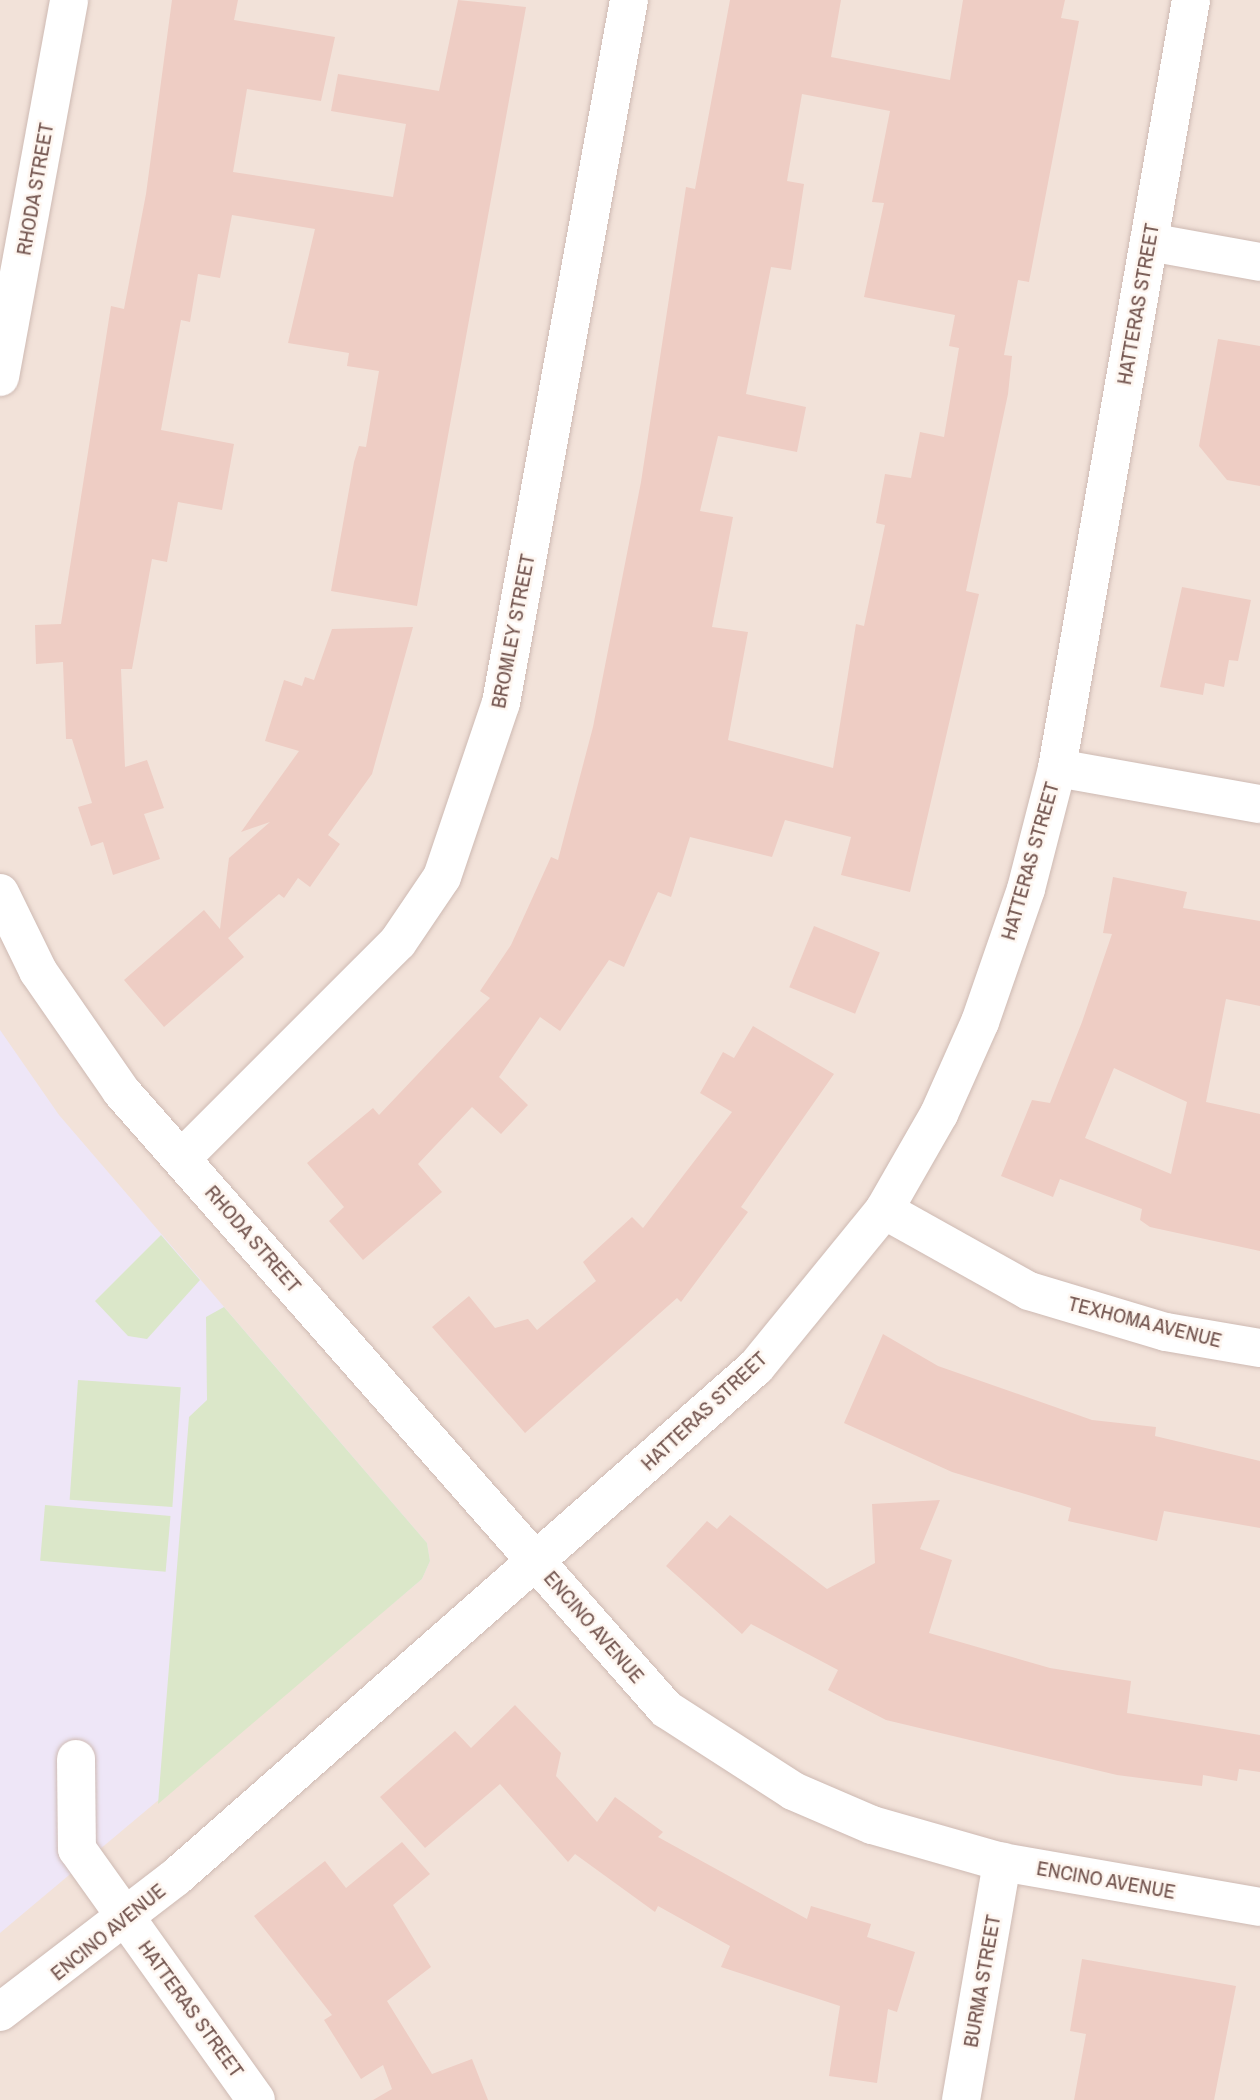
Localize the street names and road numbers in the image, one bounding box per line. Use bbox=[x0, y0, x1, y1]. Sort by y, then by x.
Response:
street label: RHODA STREET bbox=[11, 120, 59, 258]
street label: HATTERAS STREET bbox=[1111, 221, 1165, 387]
street label: BROMLEY STREET bbox=[486, 552, 540, 710]
street label: HATTERAS STREET bbox=[995, 779, 1065, 943]
street label: RHODA STREET bbox=[199, 1180, 307, 1298]
street label: TEXHOMA AVENUE bbox=[1065, 1290, 1225, 1354]
street label: HATTERAS STREET bbox=[636, 1346, 772, 1476]
street label: ENCINO AVENUE bbox=[538, 1565, 650, 1689]
street label: ENCINO AVENUE bbox=[1034, 1855, 1178, 1905]
street label: ENCINO AVENUE bbox=[45, 1878, 171, 1986]
street label: BURMA STREET bbox=[958, 1912, 1006, 2050]
street label: HATTERAS STREET bbox=[133, 1936, 249, 2082]

